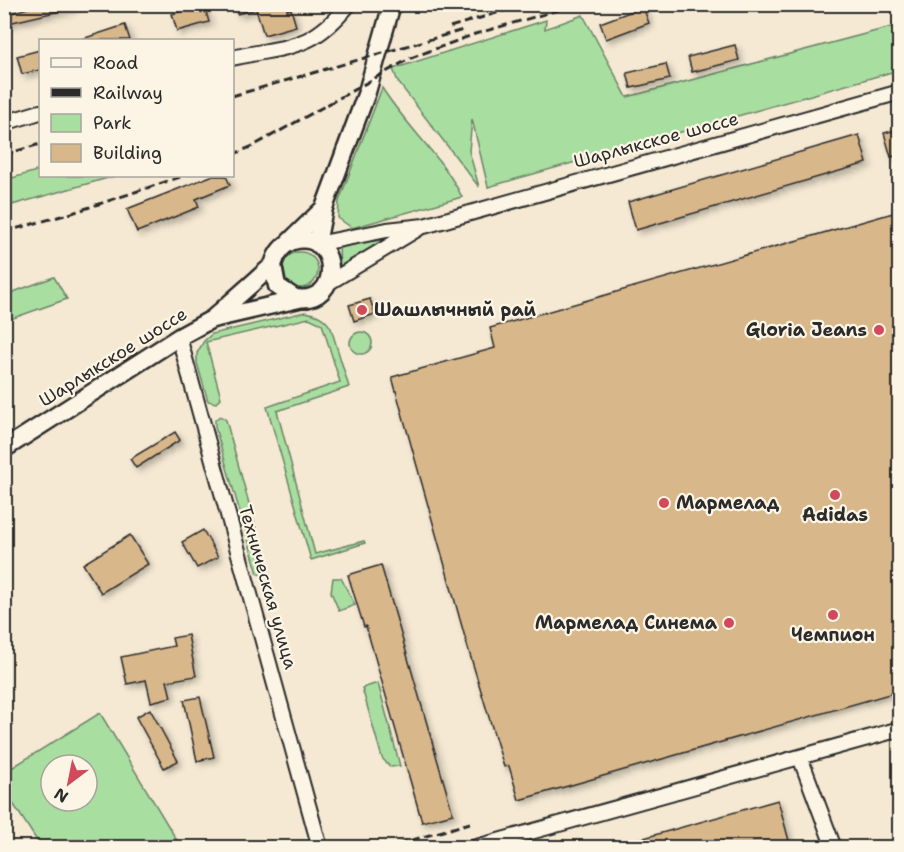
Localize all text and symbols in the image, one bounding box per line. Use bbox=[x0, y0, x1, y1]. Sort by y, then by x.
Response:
legend bbox=[39, 39, 234, 177]
text: Road bbox=[93, 51, 138, 75]
text: Railway bbox=[93, 81, 163, 105]
street label: Шарлыкское шоссе bbox=[571, 106, 741, 174]
text: Park bbox=[93, 111, 132, 135]
text: Building bbox=[93, 141, 162, 165]
place label: Шашлычный рай bbox=[374, 298, 537, 322]
street label: Шарлыкское шоссе bbox=[35, 302, 191, 412]
marker: Шашлычный рай bbox=[355, 303, 369, 317]
place label: Gloria Jeans bbox=[746, 318, 867, 342]
marker: Gloria Jeans bbox=[872, 323, 886, 337]
marker: Adidas bbox=[828, 488, 842, 502]
place label: Мармелад bbox=[676, 491, 780, 515]
marker: Мармелад bbox=[657, 496, 671, 510]
street label: Техническая улица bbox=[233, 502, 303, 672]
place label: Adidas bbox=[802, 503, 868, 527]
marker: Чемпион bbox=[826, 608, 840, 622]
place label: Мармелад Синема bbox=[535, 611, 718, 635]
marker: Мармелад Синема bbox=[722, 616, 736, 630]
place label: Чемпион bbox=[791, 623, 875, 647]
north arrow bbox=[39, 753, 99, 813]
text: N bbox=[50, 783, 72, 808]

